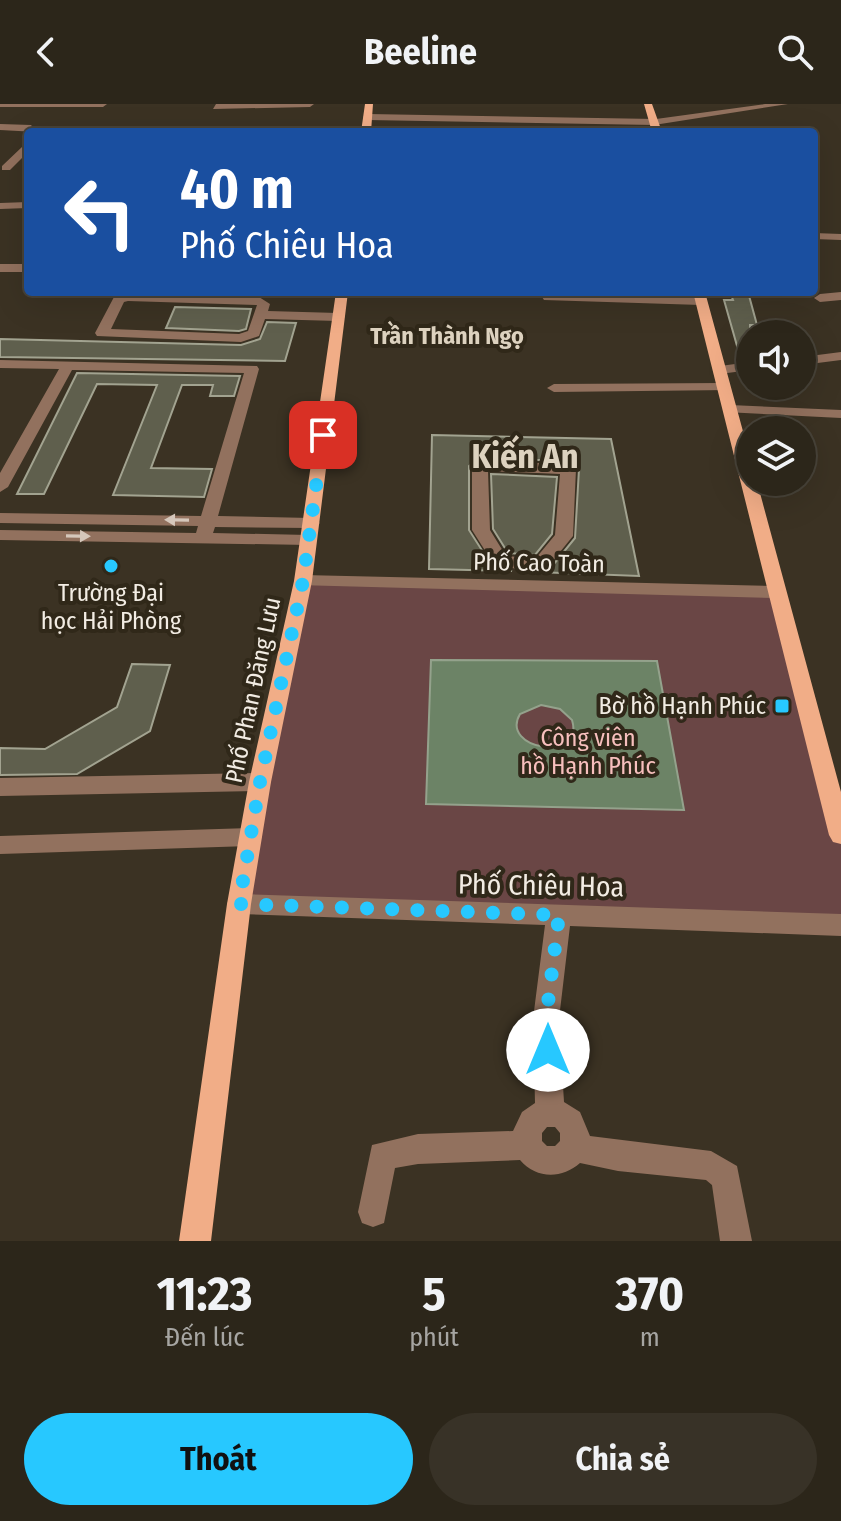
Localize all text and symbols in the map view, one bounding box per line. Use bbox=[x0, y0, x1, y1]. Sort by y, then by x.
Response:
icon: back bbox=[24, 30, 68, 74]
text: Beeline bbox=[364, 30, 477, 74]
icon: search bbox=[773, 30, 817, 74]
text: 40 m bbox=[180, 156, 294, 223]
icon: left bbox=[48, 160, 152, 264]
text: Phố Chiêu Hoa bbox=[180, 224, 394, 268]
district label: Trần Thành Ngọ bbox=[370, 320, 524, 350]
map controls bbox=[736, 320, 816, 496]
button: sound bbox=[736, 320, 816, 400]
pin bbox=[289, 401, 357, 469]
icon: arrive bbox=[301, 413, 345, 457]
button: layers bbox=[736, 416, 816, 496]
district label: Kiến An bbox=[472, 434, 578, 477]
one-way arrow bbox=[164, 513, 189, 526]
one-way arrow bbox=[66, 530, 91, 542]
street label: Phố Cao Toàn bbox=[473, 548, 605, 578]
marker: Trường Đại học Hải Phòng bbox=[102, 557, 120, 575]
place label: Trường Đại học Hải Phòng bbox=[41, 579, 182, 635]
street label: Phố Phan Đăng Lưu bbox=[220, 595, 286, 785]
place label: Bờ hồ Hạnh Phúc bbox=[599, 692, 766, 720]
marker: Bờ hồ Hạnh Phúc bbox=[773, 697, 791, 715]
park label: Công viên hồ Hạnh Phúc bbox=[520, 724, 656, 780]
street label: Phố Chiêu Hoa bbox=[458, 868, 624, 903]
position arrow bbox=[506, 1008, 590, 1092]
text: 11:23 bbox=[157, 1265, 252, 1323]
text: 5 bbox=[422, 1265, 446, 1323]
text: 370 bbox=[616, 1265, 684, 1323]
text: Đến lúc bbox=[165, 1322, 244, 1353]
text: phút bbox=[409, 1322, 459, 1353]
text: m bbox=[640, 1322, 660, 1353]
button: Thoát bbox=[24, 1413, 413, 1505]
button: Chia sẻ bbox=[429, 1413, 817, 1505]

